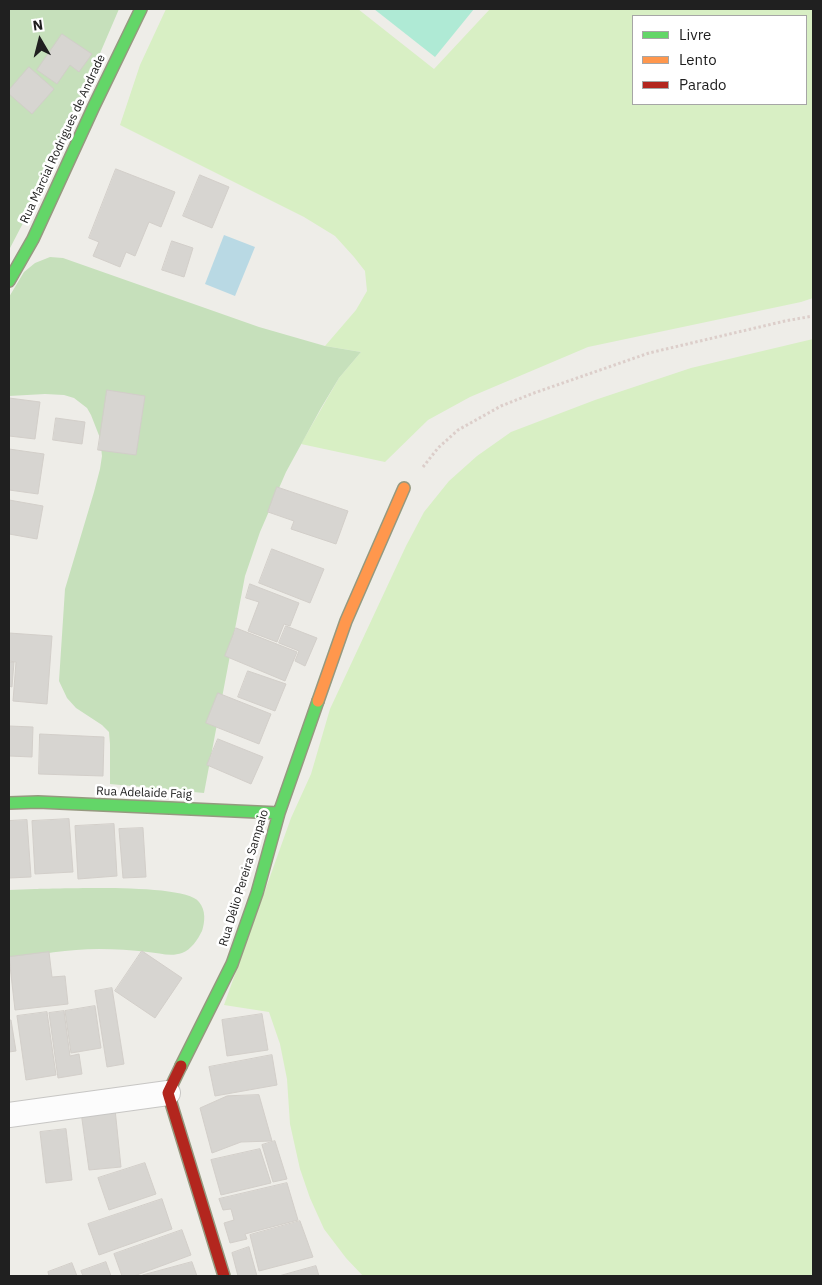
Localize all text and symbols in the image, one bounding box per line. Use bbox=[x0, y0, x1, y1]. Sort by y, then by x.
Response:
north arrow bbox=[15, 15, 65, 65]
legend bbox=[632, 15, 807, 105]
text: N bbox=[32, 16, 44, 35]
text: Livre bbox=[679, 25, 711, 44]
text: Lento bbox=[679, 50, 717, 69]
street label: Rua Marcial Rodrigues de Andrade bbox=[17, 52, 109, 226]
text: Parado bbox=[679, 75, 727, 94]
street label: Rua Adelaide Faig bbox=[96, 784, 192, 802]
street label: Rua Délio Pereira Sampaio bbox=[216, 808, 272, 948]

